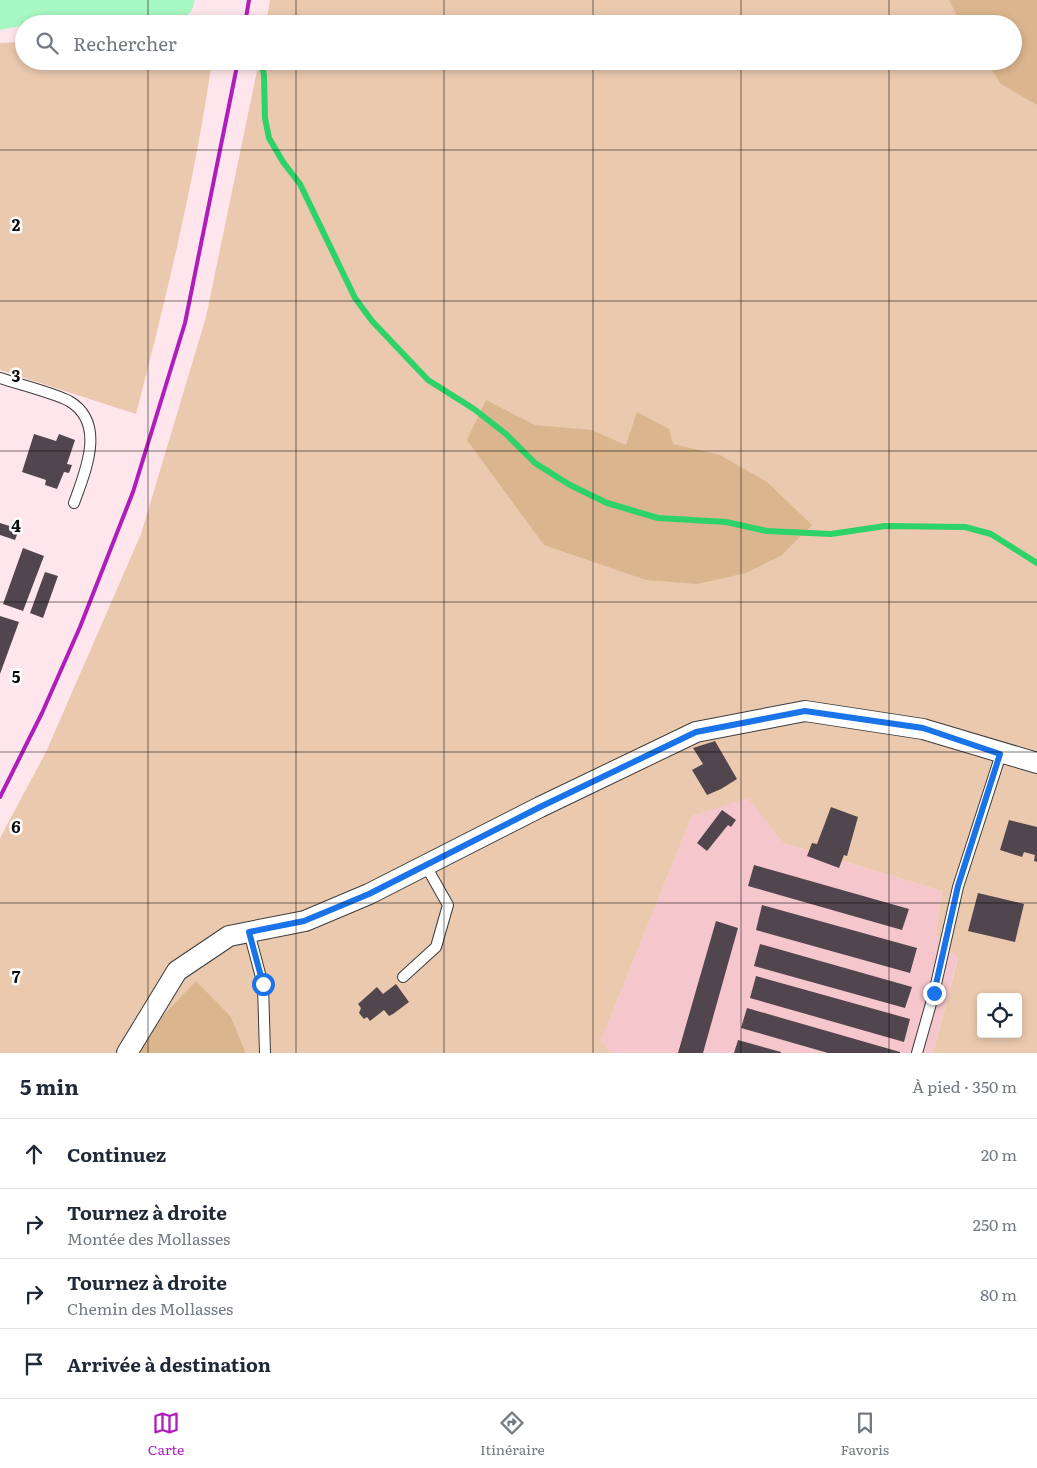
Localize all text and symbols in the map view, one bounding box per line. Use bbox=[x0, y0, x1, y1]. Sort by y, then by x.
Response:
search box bbox=[15, 15, 1022, 70]
icon: search bbox=[33, 29, 61, 57]
text: Rechercher bbox=[73, 29, 177, 57]
text: 2 bbox=[12, 212, 21, 236]
text: 3 bbox=[12, 363, 21, 387]
text: 4 bbox=[11, 513, 21, 537]
text: 5 bbox=[12, 664, 21, 688]
text: 6 bbox=[11, 814, 21, 838]
text: 7 bbox=[12, 964, 21, 988]
route start bbox=[252, 973, 275, 996]
route end bbox=[923, 982, 946, 1005]
map controls bbox=[977, 993, 1022, 1038]
button: locate bbox=[977, 993, 1022, 1038]
text: 5 min bbox=[20, 1070, 79, 1101]
text: À pied · 350 m bbox=[912, 1074, 1017, 1098]
icon: ahead bbox=[20, 1140, 48, 1168]
text: Continuez bbox=[67, 1140, 166, 1168]
text: 20 m bbox=[981, 1142, 1017, 1166]
text: Tournez à droite bbox=[67, 1198, 227, 1226]
icon: right bbox=[20, 1210, 48, 1238]
text: 250 m bbox=[973, 1212, 1017, 1236]
text: Montée des Mollasses bbox=[67, 1226, 230, 1250]
text: Tournez à droite bbox=[67, 1268, 227, 1296]
icon: right bbox=[20, 1280, 48, 1308]
text: 80 m bbox=[980, 1282, 1017, 1306]
text: Chemin des Mollasses bbox=[67, 1296, 233, 1320]
icon: arrive bbox=[20, 1350, 48, 1378]
text: Arrivée à destination bbox=[67, 1350, 271, 1378]
tab: Carte bbox=[148, 1409, 184, 1459]
tab: Itinéraire bbox=[480, 1409, 545, 1459]
tab: Favoris bbox=[840, 1409, 889, 1459]

